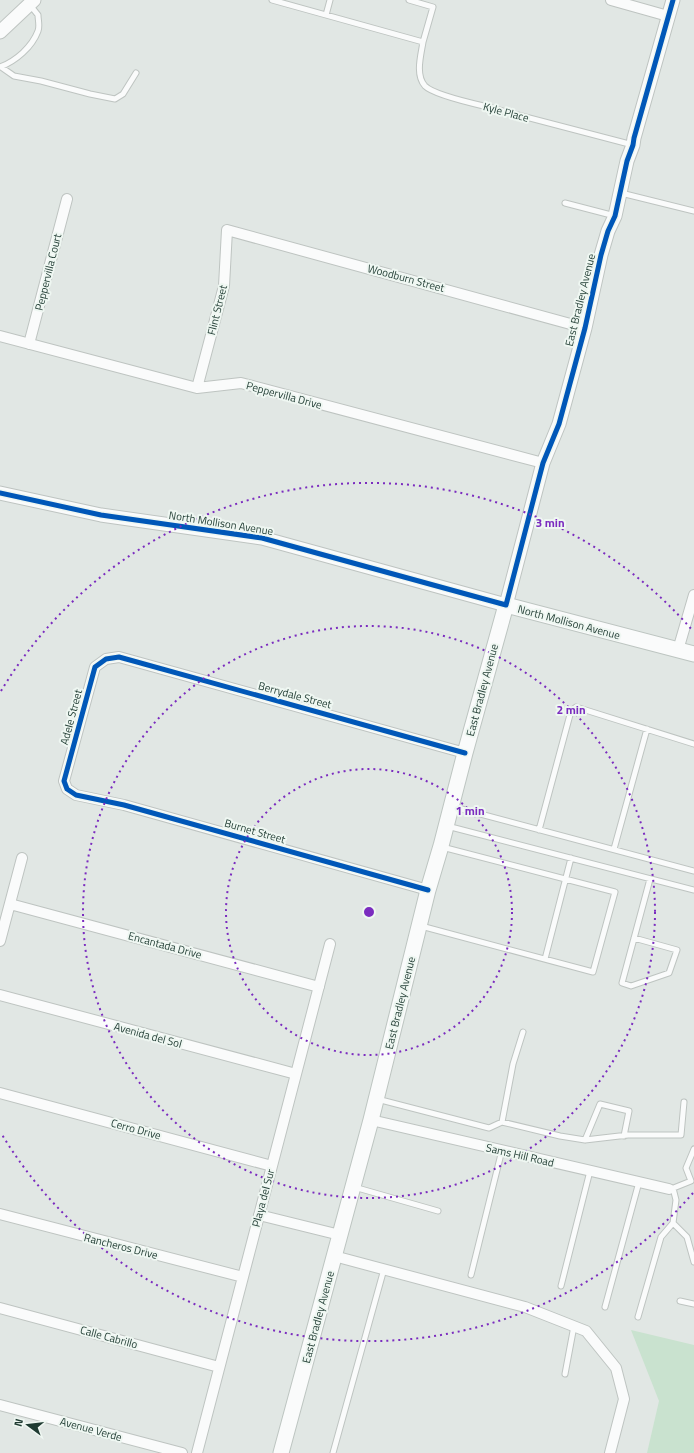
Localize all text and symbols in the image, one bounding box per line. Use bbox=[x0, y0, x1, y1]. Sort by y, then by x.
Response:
street label: Kyle Place bbox=[481, 98, 531, 126]
street label: Peppervilla Court bbox=[31, 232, 65, 312]
street label: East Bradley Avenue bbox=[561, 252, 599, 348]
street label: Woodburn Street bbox=[366, 260, 446, 296]
street label: Flint Street bbox=[203, 283, 231, 337]
street label: Peppervilla Drive bbox=[244, 377, 324, 413]
street label: North Mollison Avenue bbox=[168, 507, 275, 539]
text: 3 min bbox=[535, 513, 565, 532]
street label: North Mollison Avenue bbox=[516, 601, 622, 643]
street label: East Bradley Avenue bbox=[462, 642, 502, 738]
street label: Berrydale Street bbox=[257, 678, 334, 713]
street label: Adele Street bbox=[56, 687, 86, 746]
text: 2 min bbox=[556, 700, 586, 719]
text: 1 min bbox=[455, 801, 485, 820]
street label: Burnet Street bbox=[223, 815, 287, 847]
centre of rings bbox=[362, 905, 376, 919]
street label: Encantada Drive bbox=[127, 928, 204, 963]
street label: East Bradley Avenue bbox=[381, 955, 419, 1051]
street label: Avenida del Sol bbox=[112, 1018, 184, 1052]
street label: Cerro Drive bbox=[109, 1115, 163, 1143]
street label: Sams Hill Road bbox=[484, 1139, 556, 1171]
street label: Playa del Sur bbox=[248, 1167, 278, 1229]
street label: Rancheros Drive bbox=[82, 1229, 160, 1263]
street label: East Bradley Avenue bbox=[298, 1269, 338, 1365]
street label: Calle Cabrillo bbox=[78, 1322, 140, 1352]
north arrow bbox=[8, 1405, 48, 1445]
street label: Avenue Verde bbox=[58, 1413, 124, 1445]
text: N bbox=[10, 1417, 27, 1428]

